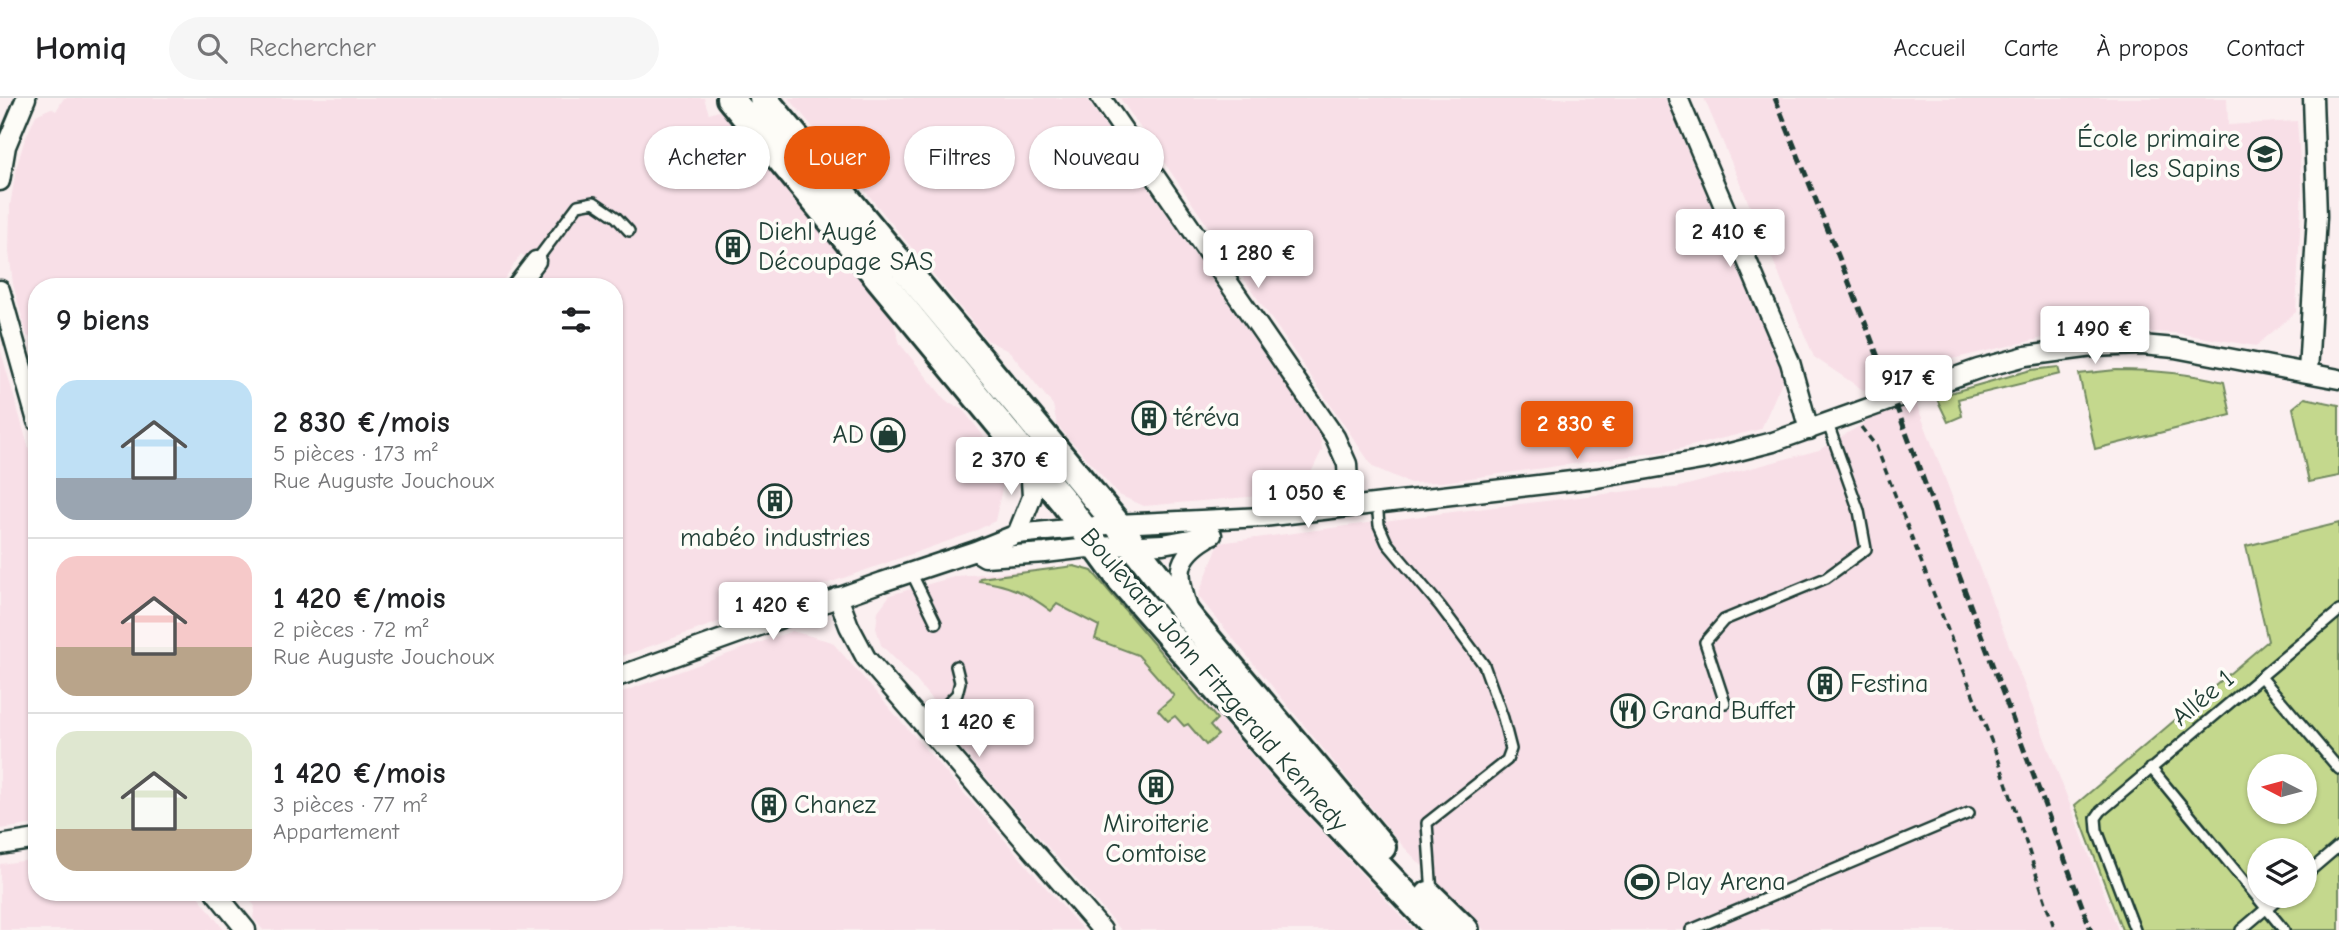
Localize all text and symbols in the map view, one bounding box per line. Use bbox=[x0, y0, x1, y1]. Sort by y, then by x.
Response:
search box bbox=[169, 17, 659, 80]
text: Homiq bbox=[35, 29, 127, 67]
icon: search bbox=[193, 29, 231, 67]
text: Rechercher bbox=[249, 33, 376, 63]
text: Accueil bbox=[1894, 34, 1966, 62]
text: Carte bbox=[2004, 34, 2059, 62]
text: À propos bbox=[2097, 34, 2188, 62]
text: Contact bbox=[2226, 34, 2304, 62]
place label: École primaire les Sapins bbox=[2077, 123, 2240, 184]
chip: Acheter bbox=[644, 126, 770, 189]
chip: Louer bbox=[784, 126, 890, 189]
chip: Filtres bbox=[904, 126, 1015, 189]
chip: Nouveau bbox=[1029, 126, 1164, 189]
school or university icon: École primaire les Sapins bbox=[2246, 135, 2284, 173]
pin: 2 410 € bbox=[1665, 209, 1795, 269]
place label: Diehl Augé Découpage SAS bbox=[758, 217, 933, 277]
text: 2 410 € bbox=[1692, 218, 1768, 245]
building icon: Diehl Augé Découpage SAS bbox=[714, 228, 752, 266]
pin: 1 280 € bbox=[1193, 230, 1323, 290]
text: 1 280 € bbox=[1219, 239, 1297, 266]
icon: filters bbox=[557, 301, 595, 339]
text: 9 biens bbox=[56, 303, 149, 338]
pin: 1 490 € bbox=[2030, 306, 2160, 366]
text: 1 490 € bbox=[2056, 315, 2134, 342]
pin: 917 € bbox=[1860, 356, 1958, 415]
text: 917 € bbox=[1881, 364, 1937, 391]
building icon: téréva bbox=[1130, 399, 1168, 437]
pin: 2 830 € bbox=[1512, 402, 1642, 461]
place label: téréva bbox=[1172, 403, 1240, 433]
text: 2 830 €/mois bbox=[273, 405, 450, 440]
icon: home bbox=[112, 408, 196, 492]
text: 2 830 € bbox=[1537, 410, 1617, 437]
shop icon: AD bbox=[869, 416, 907, 454]
place label: AD bbox=[833, 420, 864, 450]
pin: 2 370 € bbox=[946, 438, 1076, 497]
text: 5 pièces · 173 m² bbox=[273, 440, 438, 467]
text: 2 370 € bbox=[972, 446, 1050, 473]
text: Rue Auguste Jouchoux bbox=[273, 467, 494, 494]
pin: 1 050 € bbox=[1243, 470, 1373, 530]
text: 1 050 € bbox=[1268, 479, 1348, 506]
building icon: mabéo industries bbox=[756, 482, 794, 520]
street label: Boulevard John Fitzgerald Kennedy bbox=[1074, 522, 1354, 838]
place label: mabéo industries bbox=[680, 523, 870, 553]
text: 1 420 €/mois bbox=[273, 581, 446, 616]
pin: 1 420 € bbox=[708, 582, 838, 642]
icon: home bbox=[112, 584, 196, 668]
text: 1 420 € bbox=[735, 591, 811, 618]
text: 2 pièces · 72 m² bbox=[273, 616, 429, 643]
text: Rue Auguste Jouchoux bbox=[273, 643, 494, 670]
street label: Allée 1 bbox=[2166, 664, 2240, 732]
building icon: Festina bbox=[1806, 665, 1844, 703]
place label: Festina bbox=[1850, 669, 1929, 699]
restaurant icon: Grand Buffet bbox=[1609, 692, 1647, 730]
place label: Grand Buffet bbox=[1652, 696, 1796, 726]
pin: 1 420 € bbox=[914, 700, 1044, 759]
text: 1 420 € bbox=[941, 708, 1017, 735]
north arrow bbox=[2247, 754, 2317, 824]
map controls bbox=[2247, 754, 2317, 908]
text: 1 420 €/mois bbox=[273, 756, 446, 791]
icon: home bbox=[112, 759, 196, 843]
building icon: Miroiterie Comtoise bbox=[1137, 768, 1175, 806]
building icon: Chanez bbox=[750, 786, 788, 824]
place label: Chanez bbox=[794, 790, 876, 820]
text: 3 pièces · 77 m² bbox=[273, 791, 427, 818]
place label: Miroiterie Comtoise bbox=[1103, 809, 1209, 869]
text: Appartement bbox=[273, 818, 399, 845]
button: layers bbox=[2247, 838, 2317, 908]
sports icon: Play Arena bbox=[1623, 863, 1661, 901]
place label: Play Arena bbox=[1666, 867, 1786, 897]

